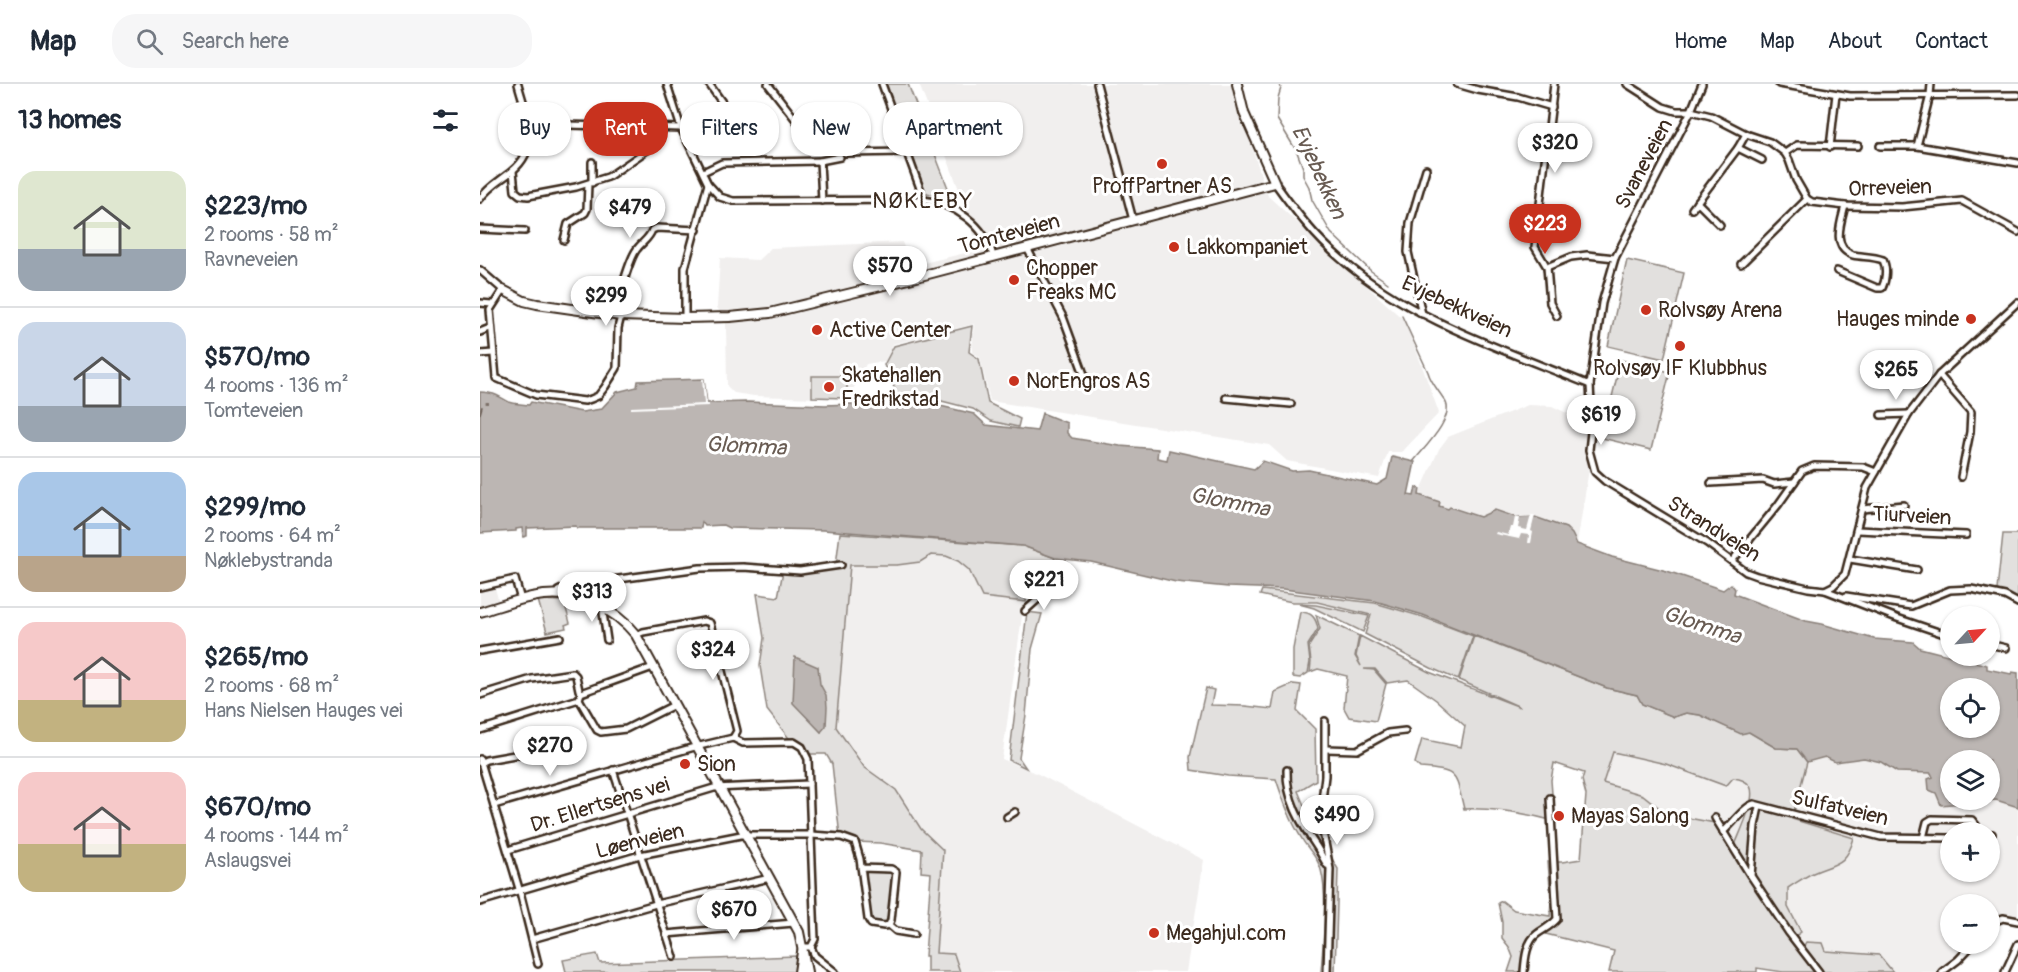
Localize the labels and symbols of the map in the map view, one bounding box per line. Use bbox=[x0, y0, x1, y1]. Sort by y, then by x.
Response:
street label: Svaneveien bbox=[1609, 114, 1679, 214]
water label: Evjebekken bbox=[1285, 121, 1353, 225]
pin: $320 bbox=[1519, 123, 1591, 174]
marker: ProffPartner AS bbox=[1155, 157, 1169, 171]
place label: ProffPartner AS bbox=[1092, 173, 1232, 200]
street label: Orreveien bbox=[1848, 173, 1932, 203]
district label: NØKLEBY bbox=[872, 187, 974, 215]
pin: $479 bbox=[594, 188, 666, 239]
pin: $223 bbox=[1509, 204, 1581, 255]
street label: Tomteveien bbox=[955, 207, 1063, 261]
place label: Lakkompaniet bbox=[1186, 234, 1308, 261]
marker: Lakkompaniet bbox=[1167, 240, 1181, 254]
pin: $570 bbox=[854, 246, 926, 297]
place label: Chopper Freaks MC bbox=[1026, 255, 1117, 306]
street label: Evjebekkveien bbox=[1397, 270, 1517, 344]
marker: Chopper Freaks MC bbox=[1007, 273, 1021, 287]
pin: $299 bbox=[570, 276, 642, 327]
place label: Rolvsøy Arena bbox=[1658, 297, 1782, 324]
marker: Rolvsøy Arena bbox=[1639, 303, 1653, 317]
place label: Hauges minde bbox=[1836, 306, 1960, 333]
marker: Hauges minde bbox=[1964, 312, 1978, 326]
place label: Active Center bbox=[829, 317, 952, 344]
marker: Active Center bbox=[810, 323, 824, 337]
marker: Rolvsøy IF Klubbhus bbox=[1673, 339, 1687, 353]
pin: $265 bbox=[1860, 350, 1932, 401]
place label: Rolvsøy IF Klubbhus bbox=[1593, 355, 1768, 382]
place label: Skatehallen Fredrikstad bbox=[841, 362, 941, 413]
place label: NorEngros AS bbox=[1026, 368, 1151, 395]
marker: NorEngros AS bbox=[1007, 374, 1021, 388]
marker: Skatehallen Fredrikstad bbox=[822, 380, 836, 394]
pin: $619 bbox=[1565, 395, 1637, 446]
water label: Glomma bbox=[705, 430, 788, 462]
water label: Glomma bbox=[1188, 481, 1274, 524]
street label: Strandveien bbox=[1662, 490, 1766, 568]
street label: Tiurveien bbox=[1872, 500, 1952, 532]
pin: $221 bbox=[1008, 560, 1080, 611]
pin: $313 bbox=[556, 572, 628, 623]
water label: Glomma bbox=[1660, 599, 1746, 651]
north arrow bbox=[1940, 606, 2000, 666]
pin: $324 bbox=[677, 630, 749, 681]
pin: $270 bbox=[514, 726, 586, 777]
place label: Sion bbox=[697, 751, 736, 778]
marker: Sion bbox=[678, 757, 692, 771]
street label: Dr. Ellertsens vei bbox=[527, 771, 673, 839]
street label: Sulfatveien bbox=[1789, 784, 1891, 832]
pin: $490 bbox=[1301, 795, 1373, 846]
place label: Mayas Salong bbox=[1571, 803, 1689, 830]
marker: Mayas Salong bbox=[1552, 809, 1566, 823]
street label: Løenveien bbox=[593, 817, 687, 865]
pin: $670 bbox=[698, 890, 770, 941]
place label: Megahjul.com bbox=[1166, 920, 1286, 947]
marker: Megahjul.com bbox=[1147, 926, 1161, 940]

